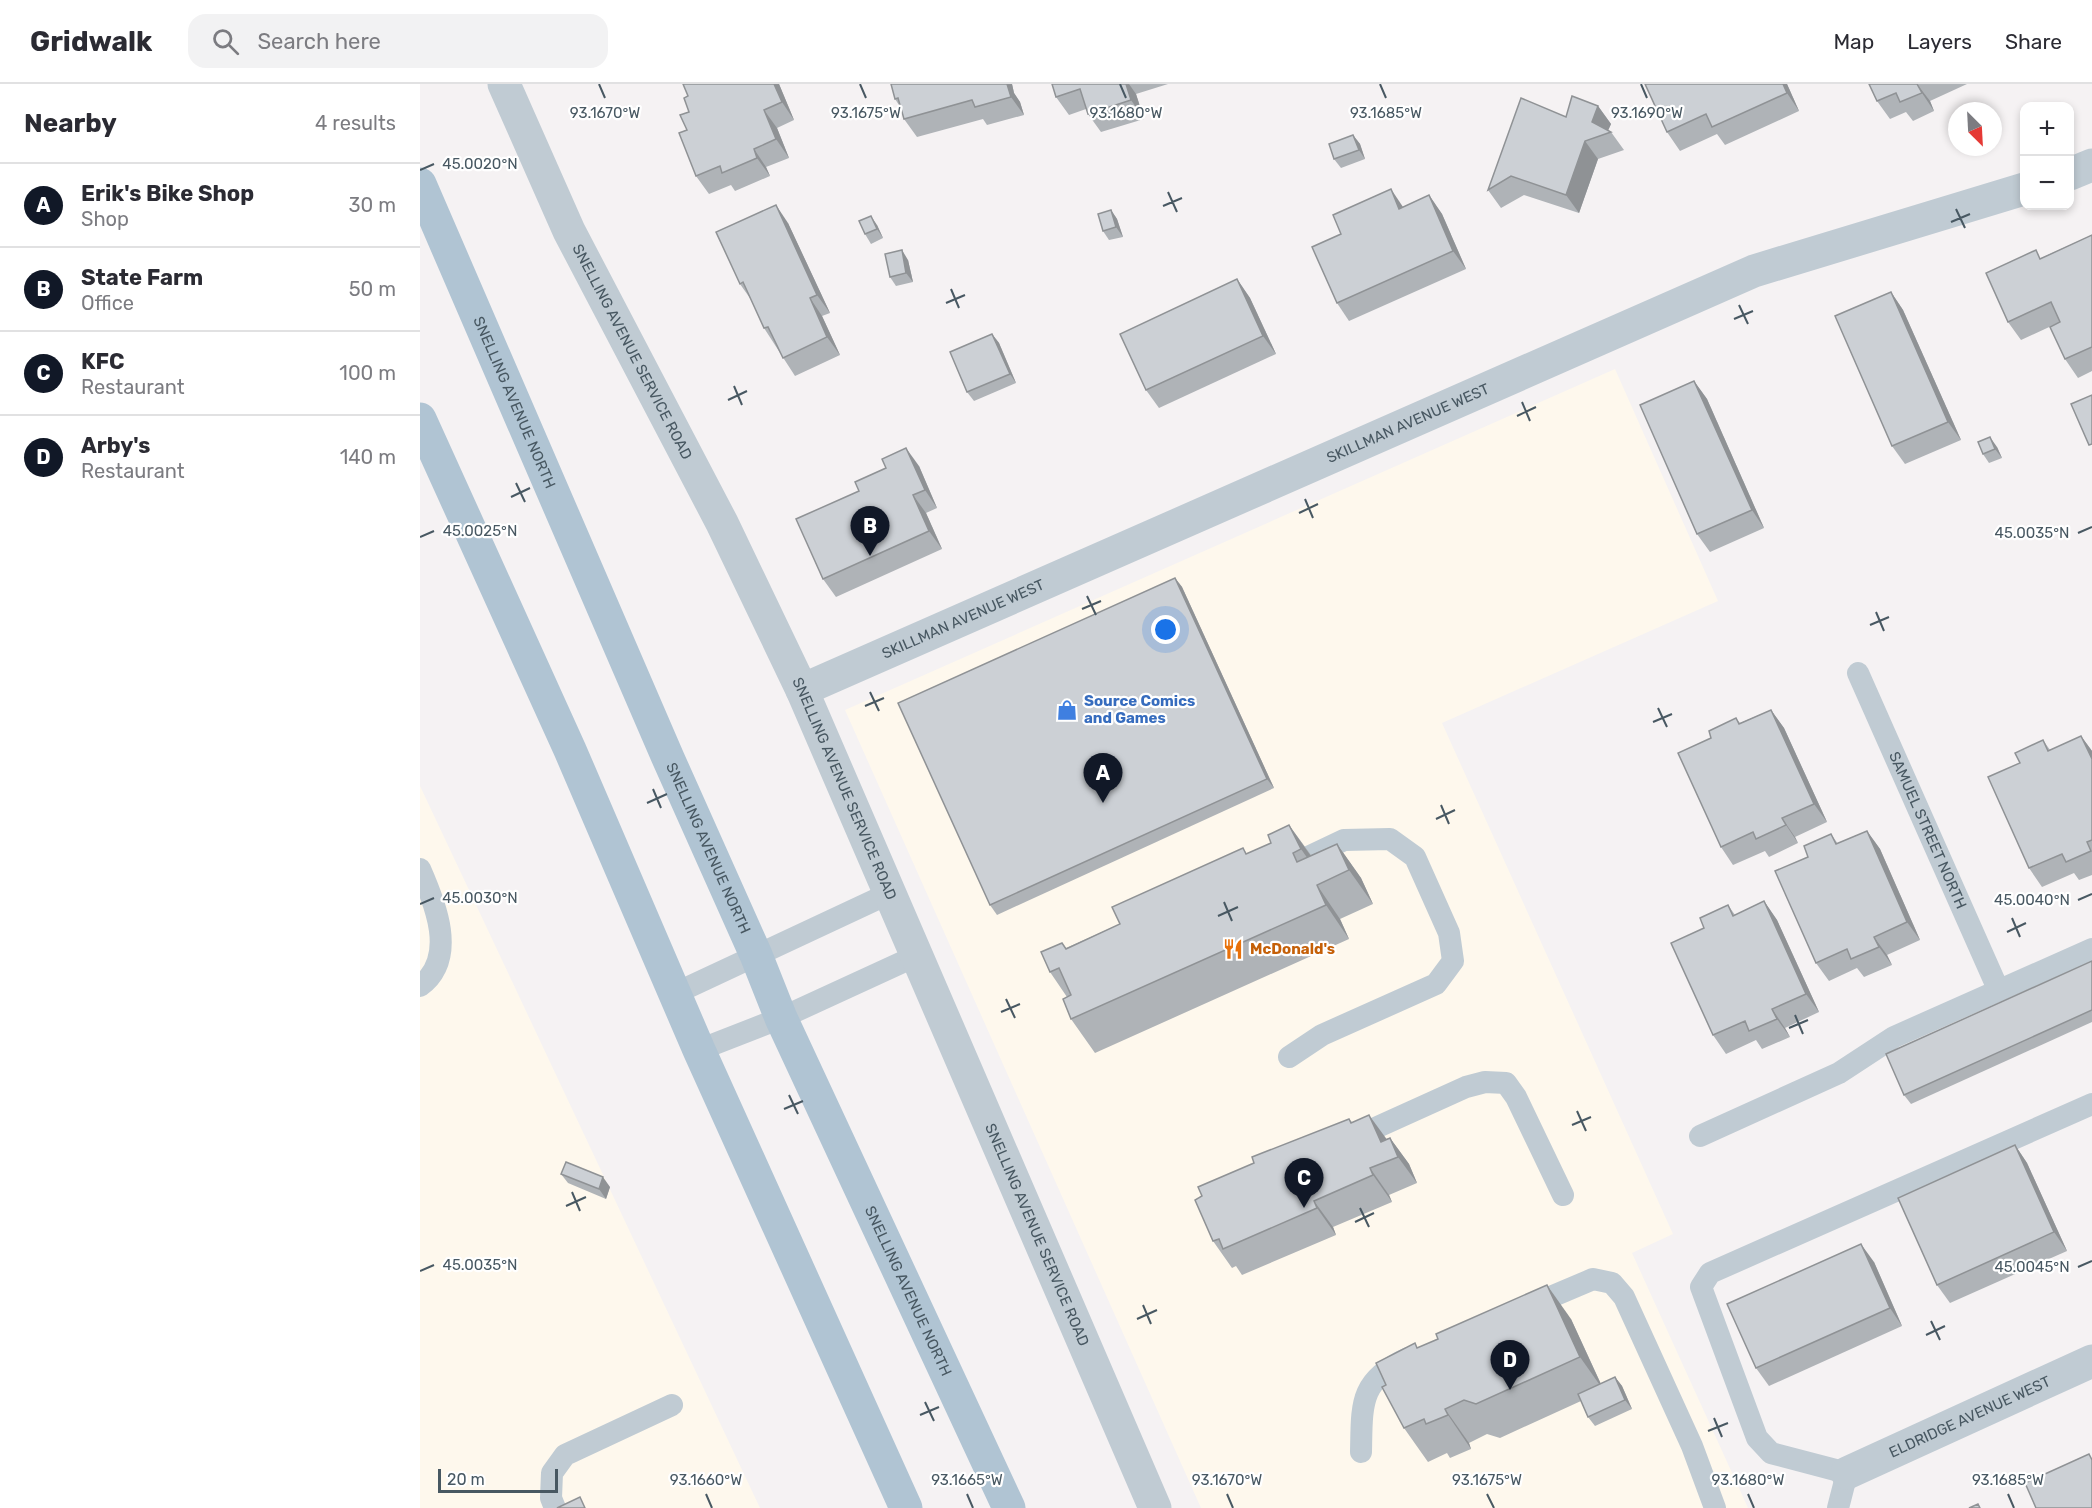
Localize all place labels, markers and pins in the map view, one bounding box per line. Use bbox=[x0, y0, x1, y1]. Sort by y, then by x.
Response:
pin: B bbox=[850, 506, 890, 556]
place label: Source Comics and Games bbox=[1084, 692, 1195, 727]
shop icon: Source Comics and Games bbox=[1055, 698, 1079, 722]
pin: A bbox=[1084, 754, 1122, 803]
restaurant icon: McDonald's bbox=[1221, 937, 1245, 961]
place label: McDonald's bbox=[1250, 940, 1335, 958]
pin: C bbox=[1284, 1158, 1324, 1208]
pin: D bbox=[1490, 1340, 1530, 1390]

